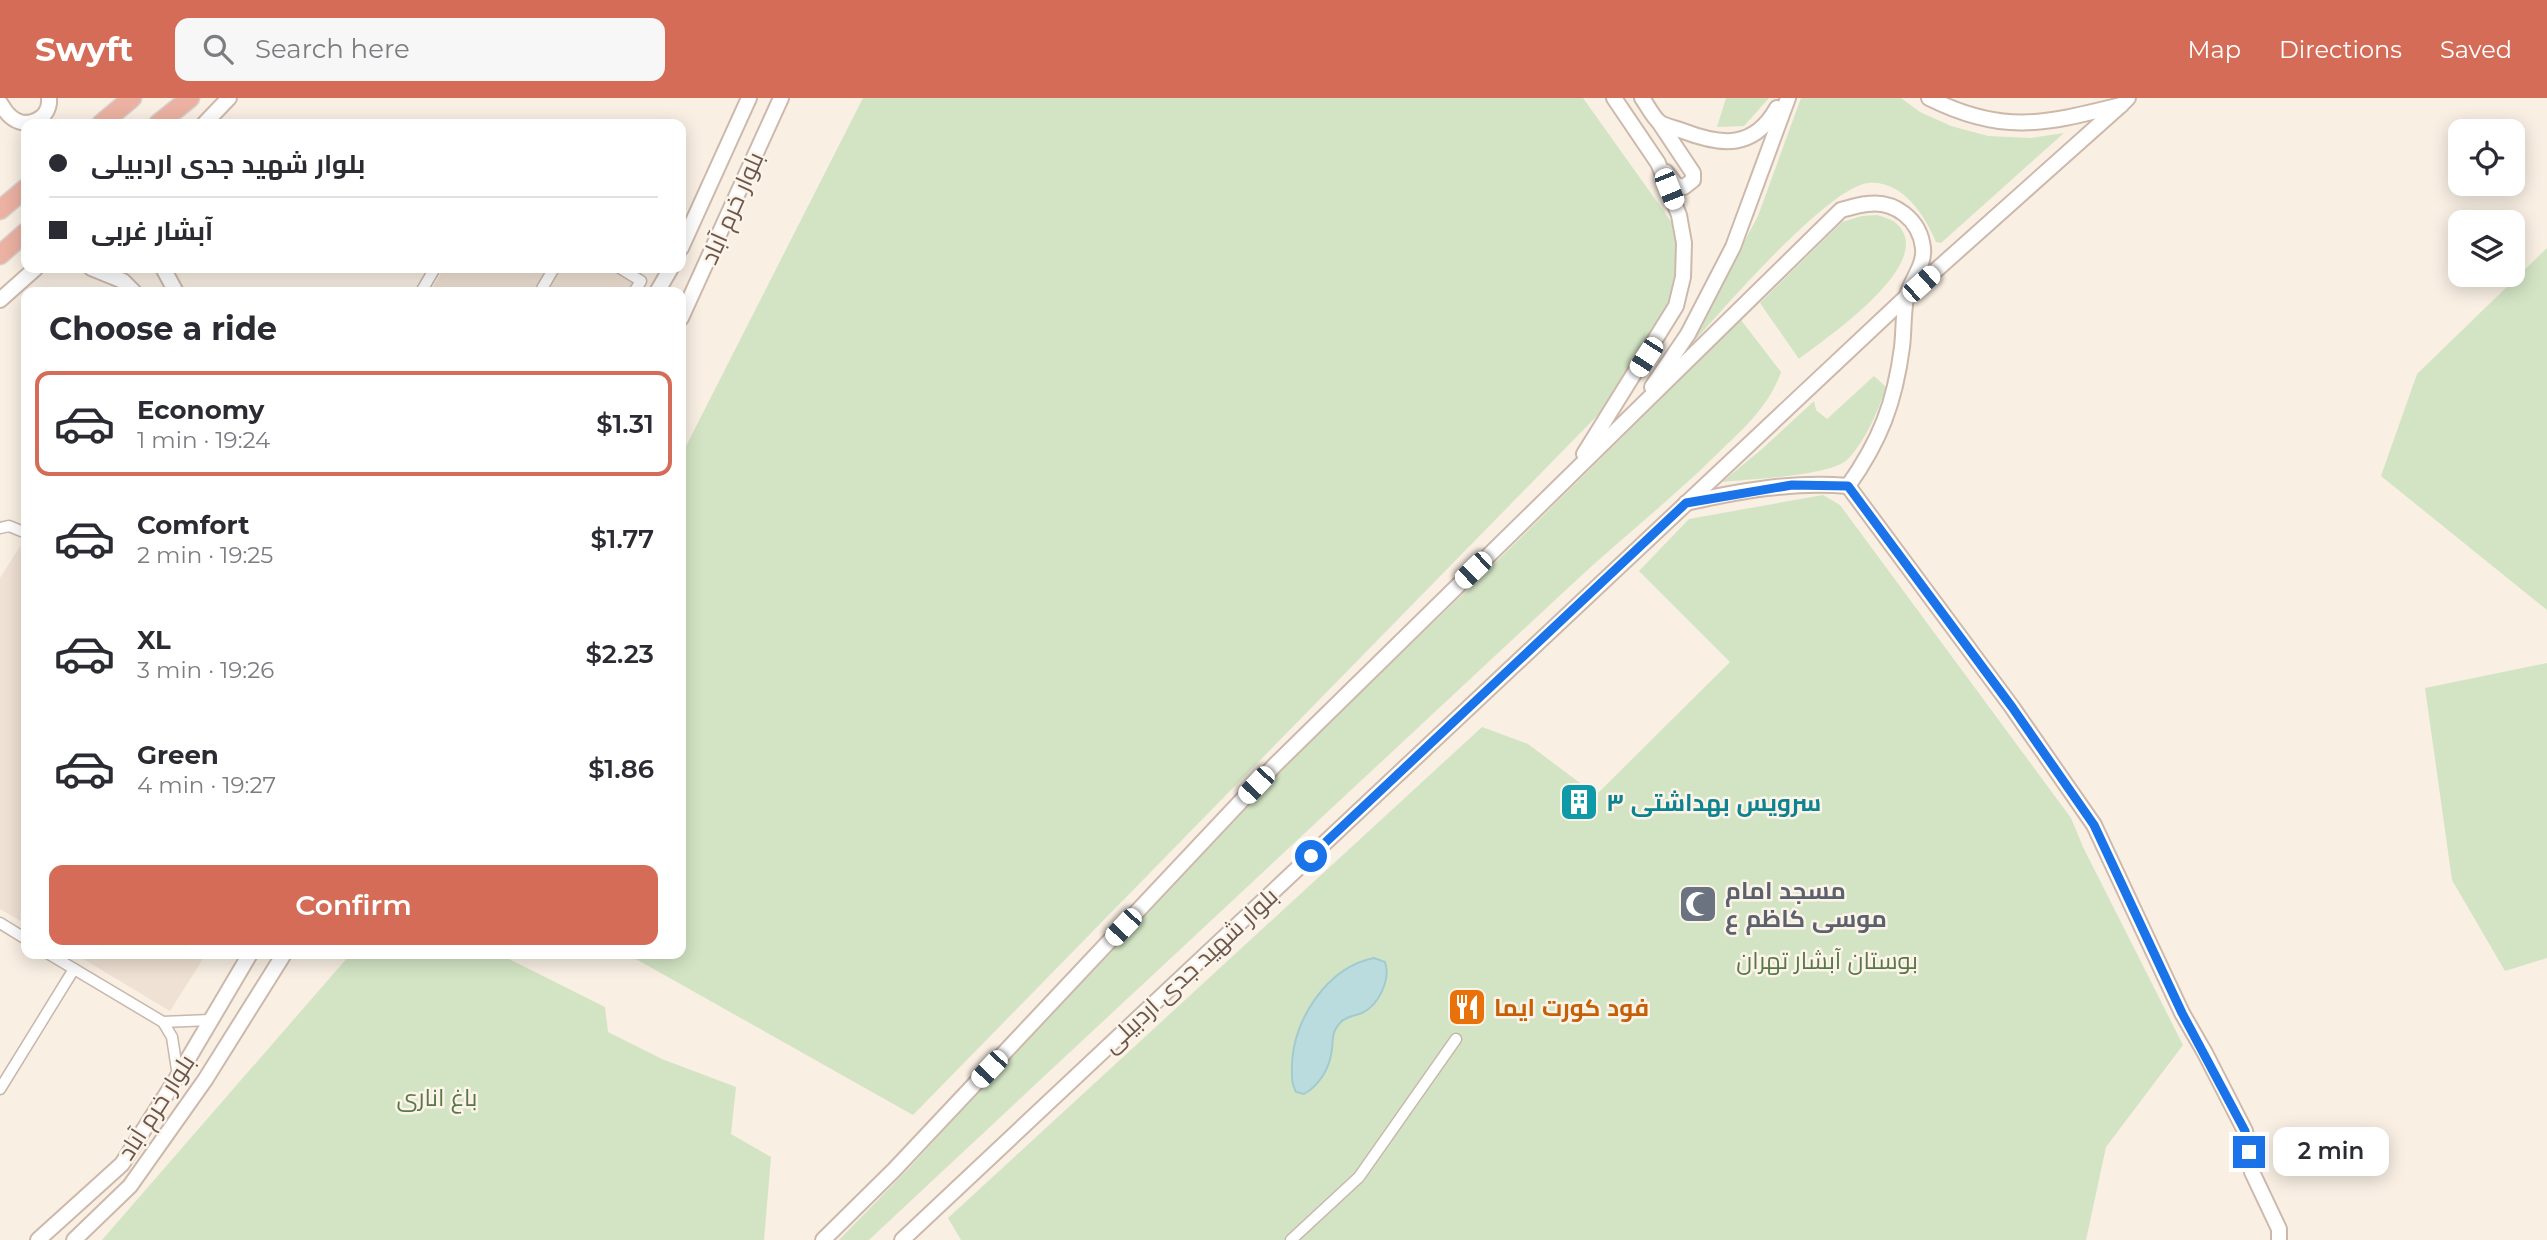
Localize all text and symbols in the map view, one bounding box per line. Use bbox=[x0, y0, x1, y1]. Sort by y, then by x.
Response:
search box bbox=[175, 18, 665, 81]
text: Swyft bbox=[35, 29, 133, 69]
icon: search bbox=[199, 30, 237, 68]
text: Search here bbox=[255, 33, 410, 65]
text: Map bbox=[2188, 35, 2241, 64]
text: Directions bbox=[2279, 35, 2402, 64]
text: Saved bbox=[2440, 35, 2512, 64]
map controls bbox=[2448, 119, 2525, 287]
button: locate bbox=[2448, 119, 2525, 196]
street label: بلوار خرم آباد bbox=[694, 147, 771, 270]
text: بلوار شهید جدی اردبیلی bbox=[91, 148, 365, 180]
car bbox=[1652, 166, 1687, 212]
button: layers bbox=[2448, 210, 2525, 287]
text: آبشار غربی bbox=[91, 215, 213, 247]
car bbox=[1899, 262, 1944, 306]
text: Choose a ride bbox=[49, 309, 277, 348]
car bbox=[1626, 334, 1667, 380]
icon: car bbox=[53, 392, 116, 455]
text: Economy bbox=[137, 394, 264, 426]
text: $1.31 bbox=[596, 408, 654, 440]
text: 1 min · 19:24 bbox=[137, 426, 270, 454]
icon: car bbox=[53, 507, 116, 570]
text: Comfort bbox=[137, 509, 249, 541]
text: $1.77 bbox=[590, 523, 654, 555]
text: 2 min · 19:25 bbox=[137, 541, 273, 569]
car bbox=[1451, 548, 1496, 592]
icon: car bbox=[53, 622, 116, 685]
text: XL bbox=[137, 624, 171, 656]
text: $2.23 bbox=[585, 638, 654, 670]
text: 3 min · 19:26 bbox=[137, 656, 274, 684]
icon: car bbox=[53, 737, 116, 800]
text: Green bbox=[137, 739, 219, 771]
text: $1.86 bbox=[588, 753, 654, 785]
car bbox=[1234, 762, 1279, 808]
text: 4 min · 19:27 bbox=[137, 771, 276, 799]
building icon: سرویس بهداشتی ۳ bbox=[1558, 781, 1600, 823]
place label: سرویس بهداشتی ۳ bbox=[1606, 788, 1821, 817]
route start bbox=[1295, 840, 1327, 872]
button: Confirm bbox=[49, 865, 658, 945]
place label: مسجد امام موسی کاظم ع bbox=[1725, 876, 1887, 935]
street label: بلوار شهید جدی اردبیلی bbox=[1096, 881, 1284, 1059]
mosque icon: مسجد امام موسی کاظم ع bbox=[1677, 883, 1719, 925]
car bbox=[1101, 904, 1146, 950]
park label: بوستان آبشار تهران bbox=[1736, 946, 1918, 975]
restaurant icon: فود کورت ایما bbox=[1446, 986, 1488, 1028]
place label: فود کورت ایما bbox=[1494, 993, 1649, 1022]
car bbox=[967, 1046, 1012, 1092]
street label: بلوار خرم آباد bbox=[111, 1049, 203, 1166]
park label: باغ اناری bbox=[397, 1083, 477, 1114]
callout: 2 min bbox=[2274, 1128, 2389, 1176]
route end bbox=[2233, 1136, 2265, 1168]
text: 2 min bbox=[2298, 1137, 2364, 1165]

